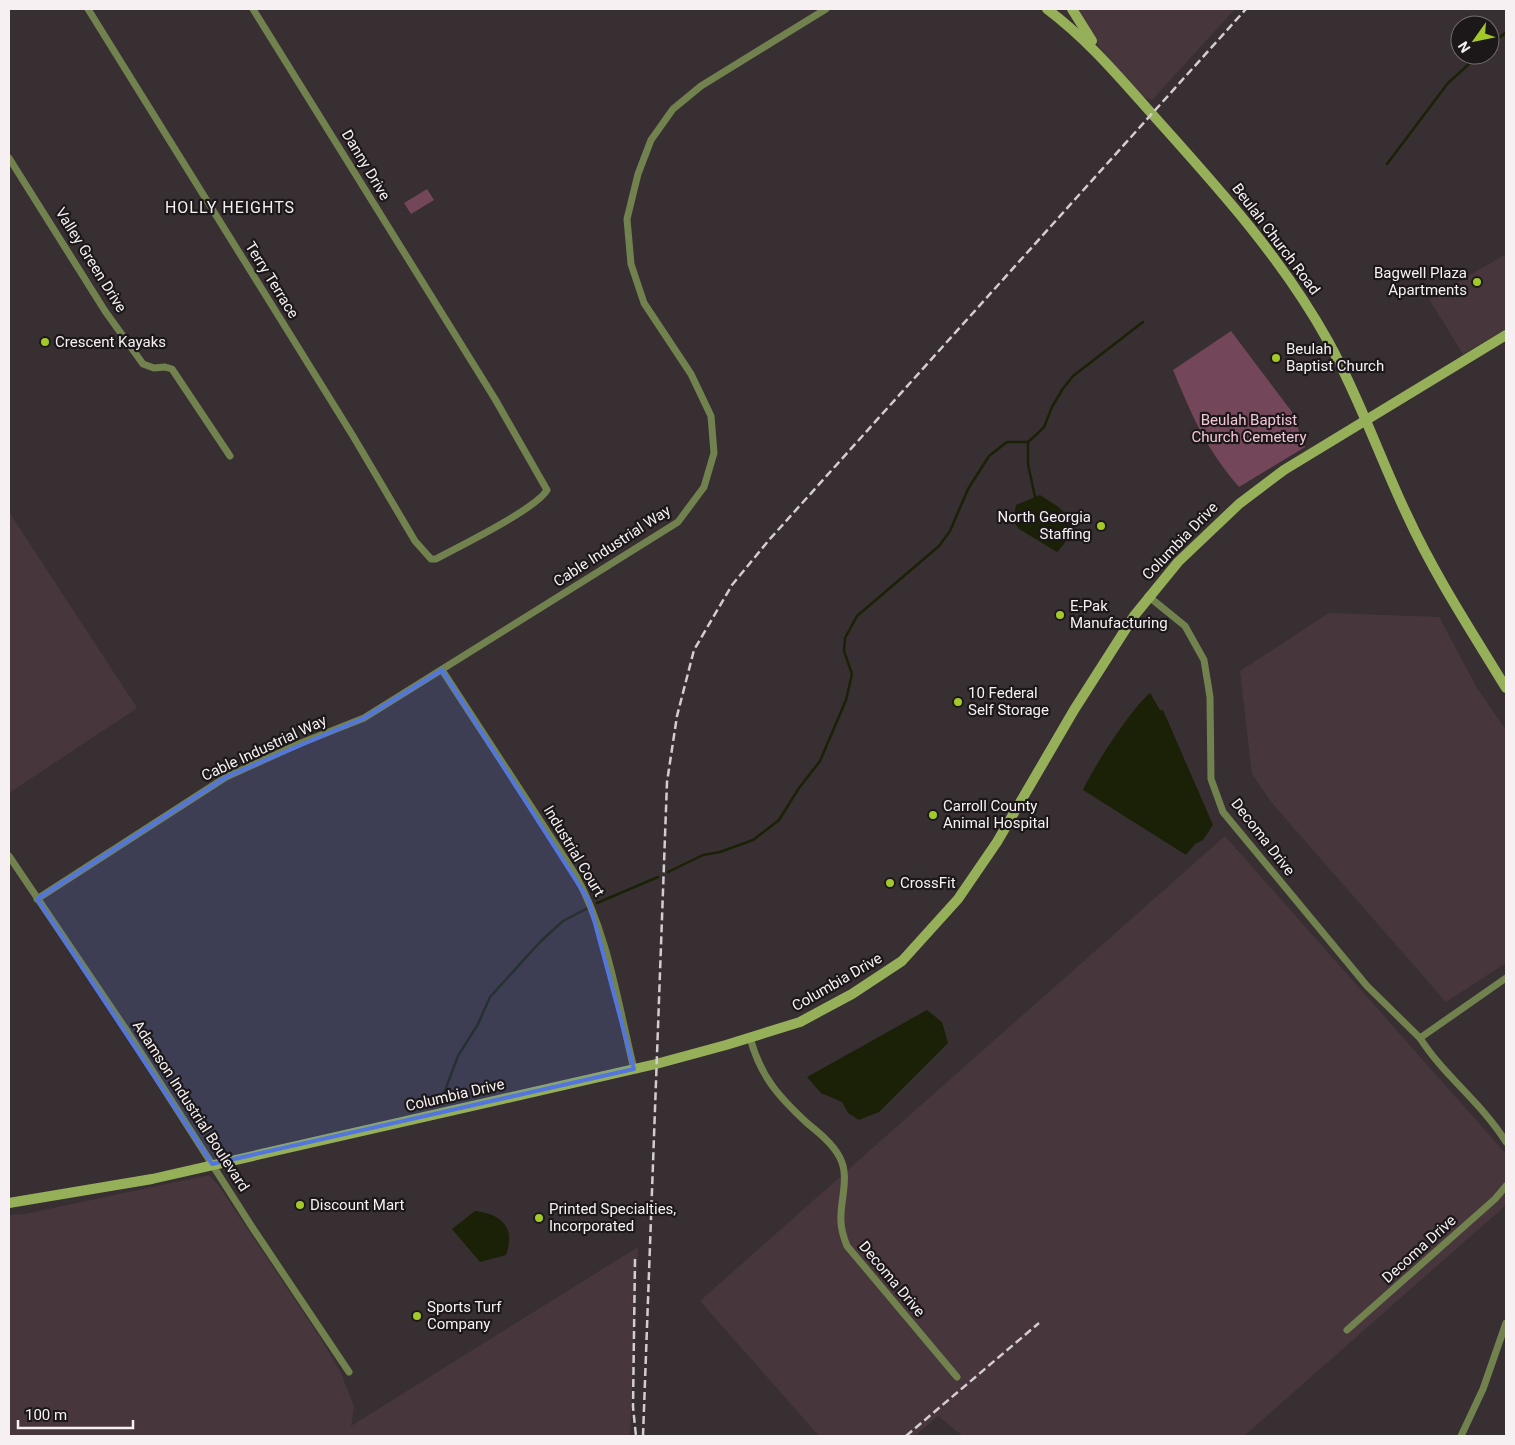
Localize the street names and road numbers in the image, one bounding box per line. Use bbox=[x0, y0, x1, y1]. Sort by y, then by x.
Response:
street label: Danny Drive bbox=[338, 126, 394, 204]
street label: Beulah Church Road bbox=[1228, 180, 1324, 298]
street label: Valley Green Drive bbox=[52, 204, 130, 316]
street label: Terry Terrace bbox=[241, 238, 303, 322]
street label: Columbia Drive bbox=[1138, 498, 1222, 584]
street label: Cable Industrial Way bbox=[550, 501, 674, 591]
street label: Cable Industrial Way bbox=[199, 711, 329, 785]
street label: Decoma Drive bbox=[1227, 795, 1299, 879]
street label: Industrial Court bbox=[540, 802, 608, 900]
street label: Columbia Drive bbox=[789, 949, 885, 1015]
street label: Adamson Industrial Boulevard bbox=[129, 1017, 253, 1195]
street label: Columbia Drive bbox=[404, 1075, 506, 1115]
street label: Decoma Drive bbox=[1378, 1211, 1460, 1287]
street label: Decoma Drive bbox=[855, 1238, 929, 1320]

